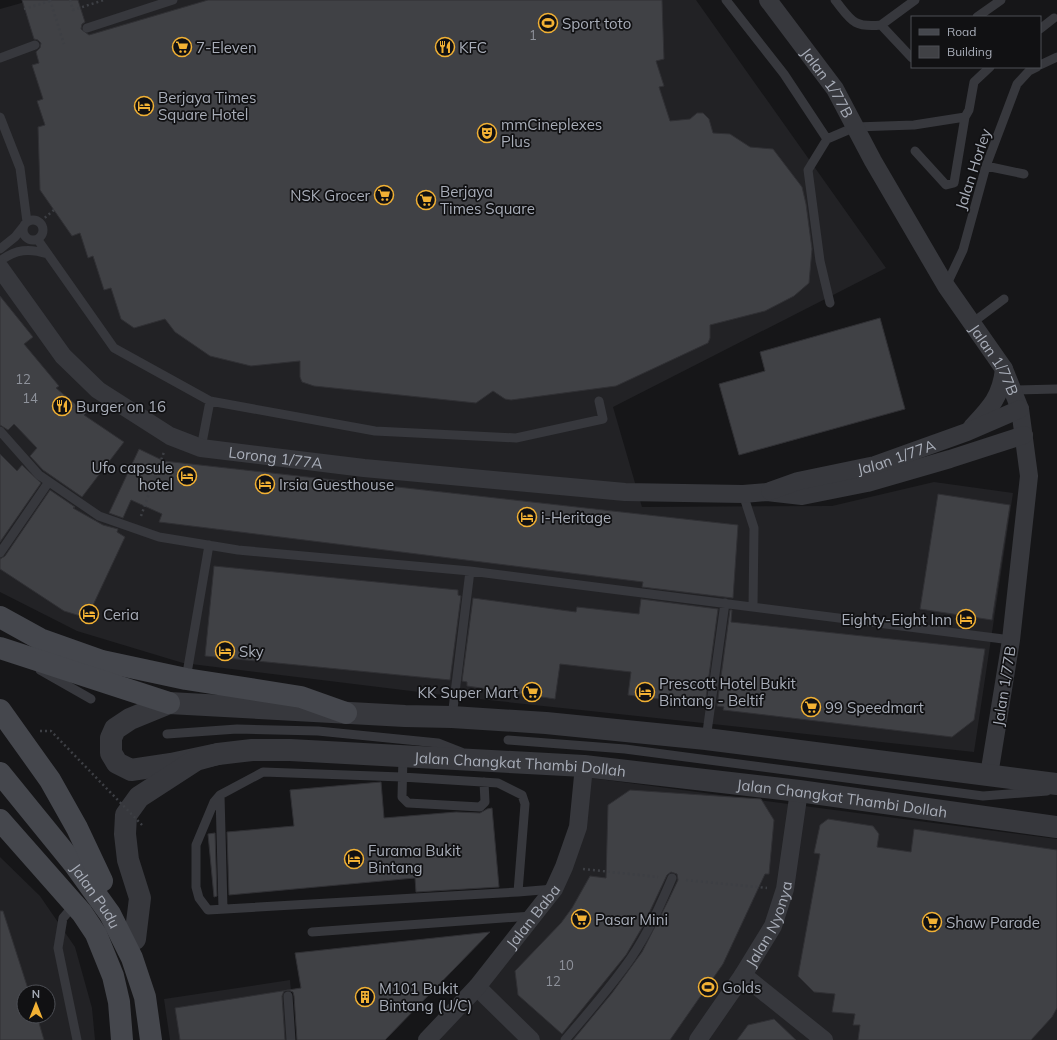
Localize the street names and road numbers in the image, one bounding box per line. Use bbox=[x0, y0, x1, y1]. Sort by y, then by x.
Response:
street label: Jalan 1/77B bbox=[797, 43, 858, 121]
street label: Jalan Horley bbox=[951, 126, 995, 212]
street label: Jalan 1/77B bbox=[966, 320, 1023, 398]
street label: Jalan 1/77A bbox=[855, 435, 938, 478]
street label: Lorong 1/77A bbox=[228, 442, 324, 472]
street label: Jalan 1/77B bbox=[988, 645, 1020, 727]
street label: Jalan Changkat Thambi Dollah bbox=[414, 747, 627, 780]
street label: Jalan Changkat Thambi Dollah bbox=[736, 774, 949, 821]
street label: Jalan Pudu bbox=[67, 859, 125, 931]
street label: Jalan Baba bbox=[502, 880, 564, 952]
street label: Jalan Nyonya bbox=[741, 880, 796, 970]

